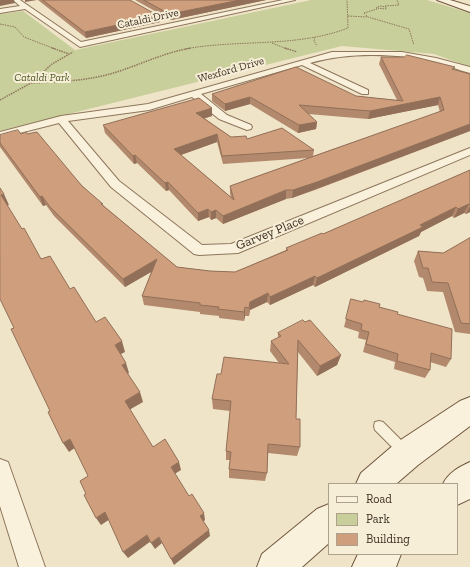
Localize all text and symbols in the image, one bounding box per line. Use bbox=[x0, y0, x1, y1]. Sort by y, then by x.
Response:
street label: Cataldi Drive bbox=[116, 6, 180, 32]
street label: Wexford Drive bbox=[196, 54, 266, 86]
park label: Cataldi Park bbox=[14, 71, 70, 85]
street label: Garvey Place bbox=[234, 212, 306, 254]
legend bbox=[328, 483, 458, 555]
text: Road bbox=[366, 492, 392, 506]
text: Park bbox=[366, 512, 390, 526]
text: Building bbox=[366, 532, 410, 546]

